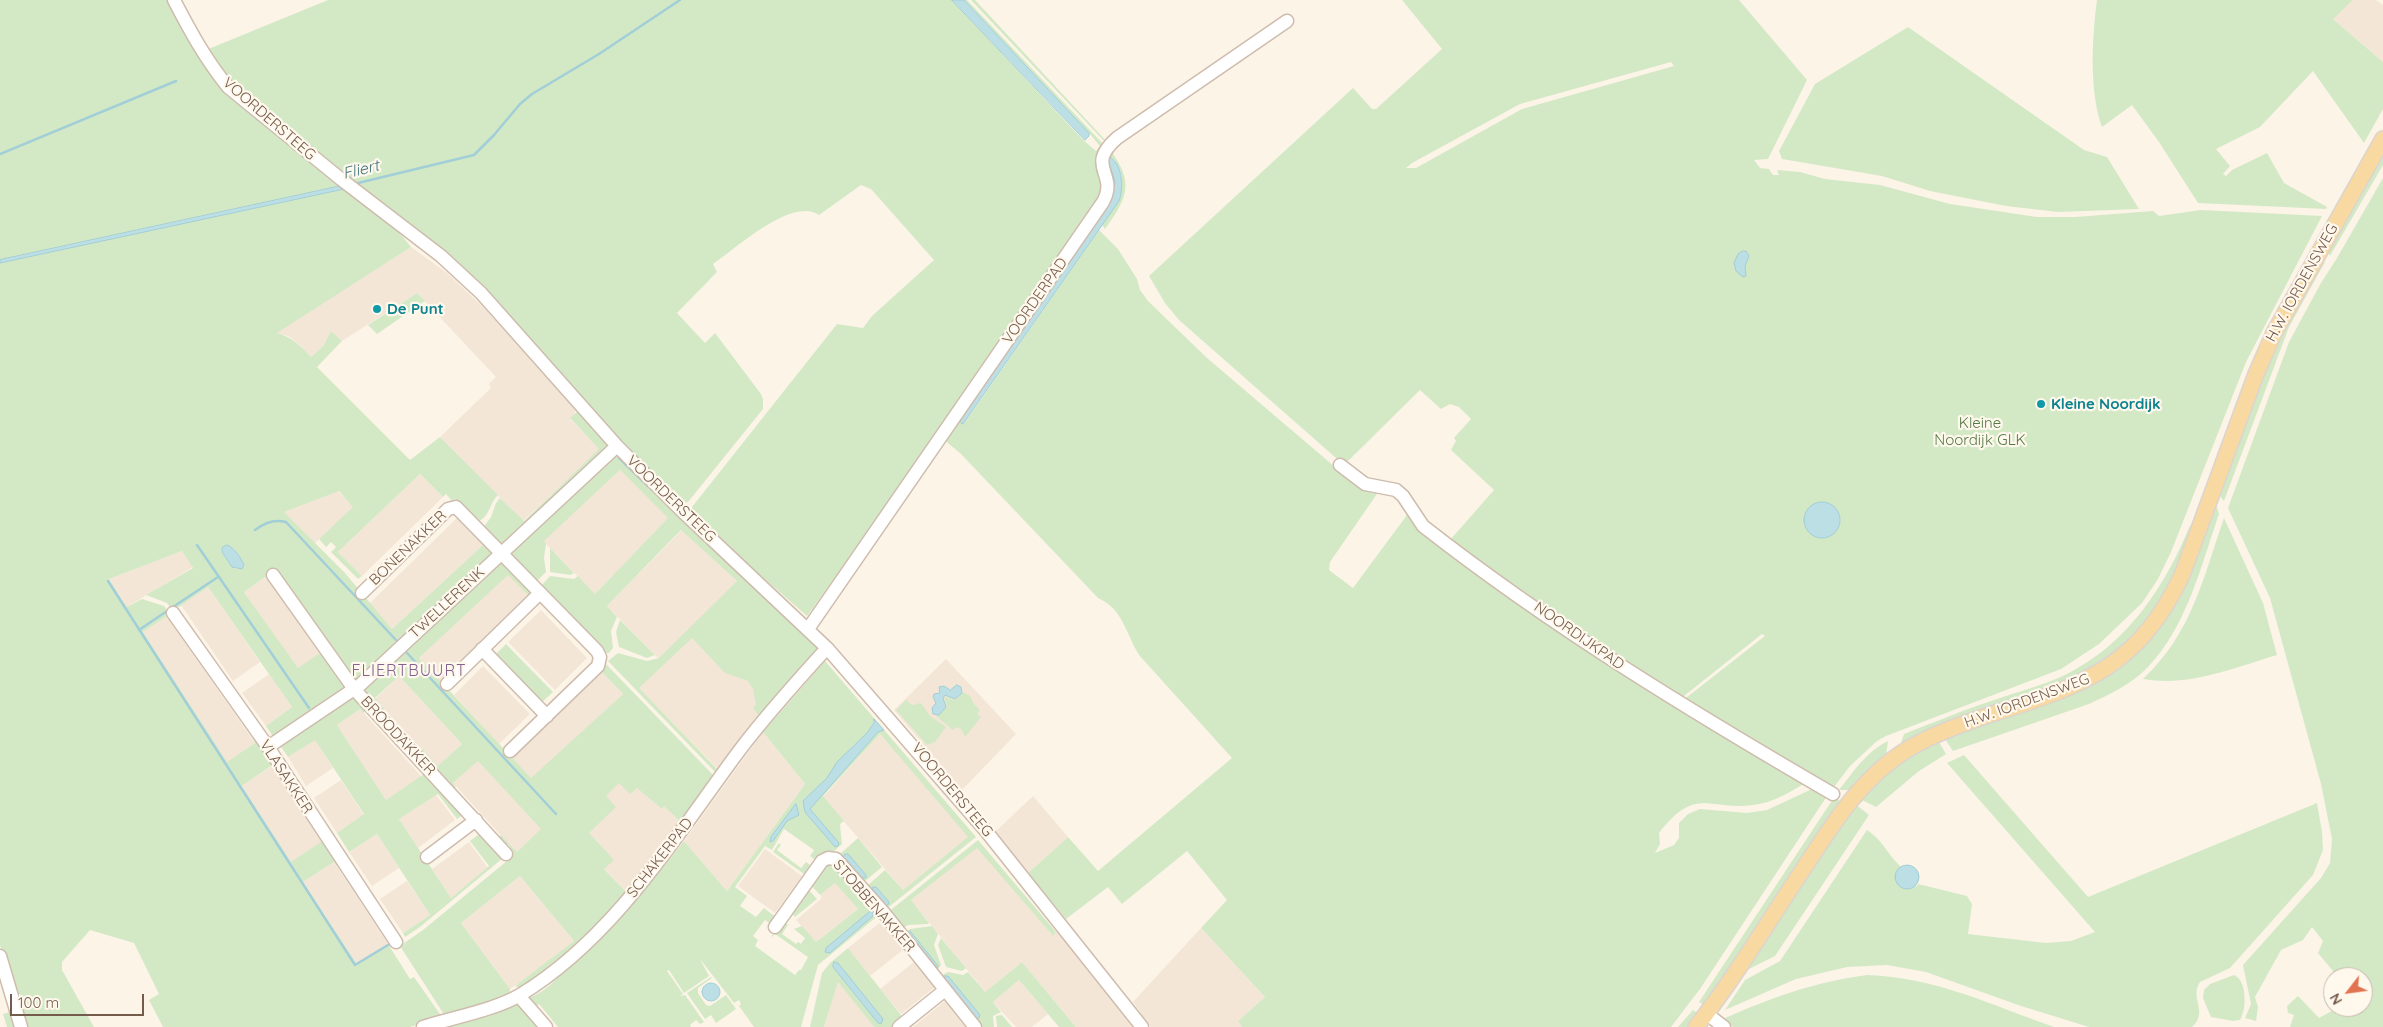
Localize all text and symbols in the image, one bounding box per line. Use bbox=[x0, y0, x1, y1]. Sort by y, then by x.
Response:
street label: VOORDERSTEEG bbox=[219, 74, 319, 164]
water label: Fliert bbox=[341, 156, 381, 184]
street label: H.W. IORDENSWEG bbox=[2262, 221, 2342, 345]
street label: VOORDERPAD bbox=[999, 254, 1071, 348]
place label: De Punt bbox=[387, 300, 444, 318]
marker: De Punt bbox=[371, 303, 383, 315]
place label: Kleine Noordijk bbox=[2051, 395, 2161, 413]
marker: Kleine Noordijk bbox=[2035, 398, 2047, 410]
park label: Kleine Noordijk GLK bbox=[1934, 414, 2026, 449]
street label: VOORDERSTEEG bbox=[623, 452, 719, 546]
street label: BONENAKKER bbox=[366, 507, 450, 589]
street label: TWELLERENK bbox=[406, 564, 488, 642]
street label: NOORDIJKPAD bbox=[1530, 598, 1628, 674]
district label: FLIERTBUURT bbox=[350, 661, 468, 681]
street label: H.W. IORDENSWEG bbox=[1962, 670, 2092, 732]
street label: BROODAKKER bbox=[357, 693, 439, 779]
street label: VLASAKKER bbox=[255, 737, 317, 817]
street label: VOORDERSTEEG bbox=[907, 739, 997, 841]
street label: SCHAKERPAD bbox=[623, 815, 697, 901]
street label: STOBBENAKKER bbox=[829, 856, 919, 956]
north arrow bbox=[2323, 967, 2373, 1017]
scale bar bbox=[12, 984, 146, 1016]
text: N bbox=[2326, 990, 2346, 1008]
text: 100 m bbox=[18, 993, 59, 1012]

